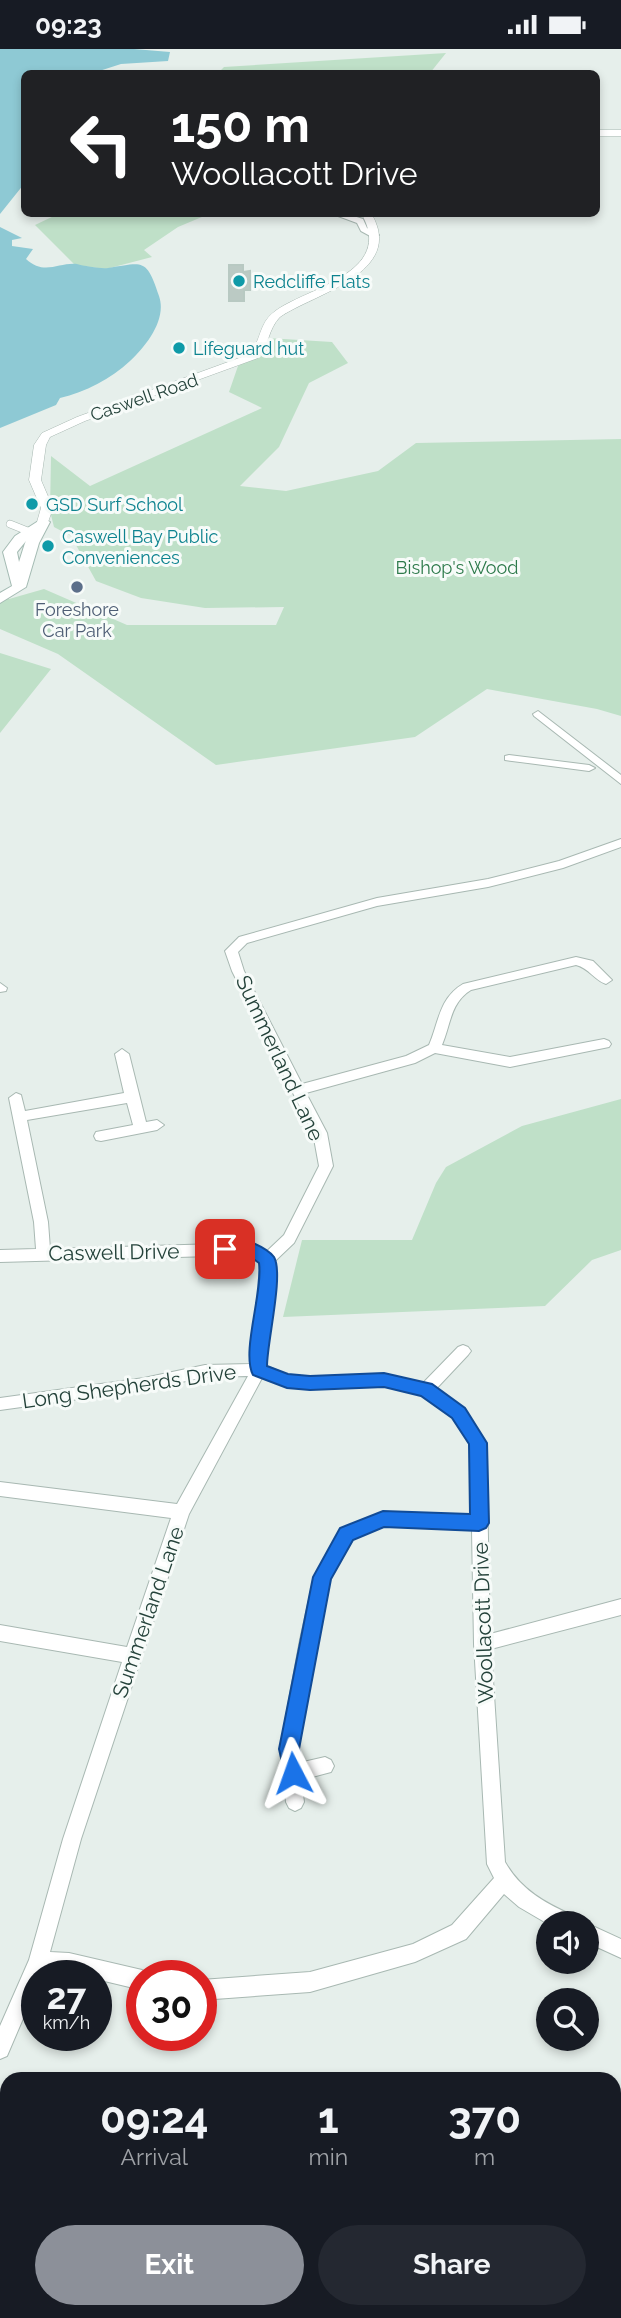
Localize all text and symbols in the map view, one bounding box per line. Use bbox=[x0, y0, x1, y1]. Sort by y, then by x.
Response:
text: 09:23 bbox=[35, 10, 102, 40]
text: 150 m bbox=[171, 96, 310, 153]
icon: left bbox=[56, 98, 147, 189]
text: Woollacott Drive bbox=[171, 155, 417, 192]
place label: Redcliffe Flats bbox=[253, 271, 371, 292]
marker: Redcliffe Flats bbox=[231, 273, 247, 289]
place label: Lifeguard hut bbox=[193, 338, 304, 359]
marker: Lifeguard hut bbox=[171, 340, 187, 356]
street label: Caswell Road bbox=[87, 369, 201, 425]
place label: GSD Surf School bbox=[46, 494, 183, 515]
marker: GSD Surf School bbox=[24, 496, 40, 512]
place label: Caswell Bay Public Conveniences bbox=[62, 526, 219, 568]
marker: Caswell Bay Public Conveniences bbox=[40, 538, 56, 554]
park label: Bishop's Wood bbox=[396, 557, 518, 578]
marker: Foreshore Car Park bbox=[69, 579, 85, 595]
place label: Foreshore Car Park bbox=[35, 599, 119, 641]
street label: Summerland Lane bbox=[231, 971, 329, 1145]
pin bbox=[195, 1219, 255, 1279]
icon: arrive bbox=[206, 1230, 244, 1268]
street label: Caswell Drive bbox=[48, 1238, 180, 1266]
street label: Long Shepherds Drive bbox=[20, 1359, 238, 1413]
street label: Summerland Lane bbox=[107, 1523, 189, 1701]
street label: Woollacott Drive bbox=[468, 1542, 498, 1704]
position arrow bbox=[256, 1736, 330, 1810]
map controls bbox=[536, 1911, 599, 2051]
button: sound bbox=[536, 1911, 599, 1974]
speed limit sign: 30 bbox=[126, 1960, 217, 2051]
text: 27 bbox=[47, 1976, 86, 2017]
button: search bbox=[536, 1988, 599, 2051]
text: km/h bbox=[43, 2012, 90, 2033]
text: 09:24 bbox=[100, 2094, 209, 2143]
text: 1 bbox=[318, 2094, 339, 2143]
text: 370 bbox=[448, 2094, 521, 2143]
text: Arrival bbox=[121, 2143, 188, 2170]
text: min bbox=[309, 2143, 348, 2170]
text: m bbox=[474, 2143, 495, 2170]
button: Exit bbox=[35, 2225, 304, 2305]
button: Share bbox=[318, 2225, 586, 2305]

